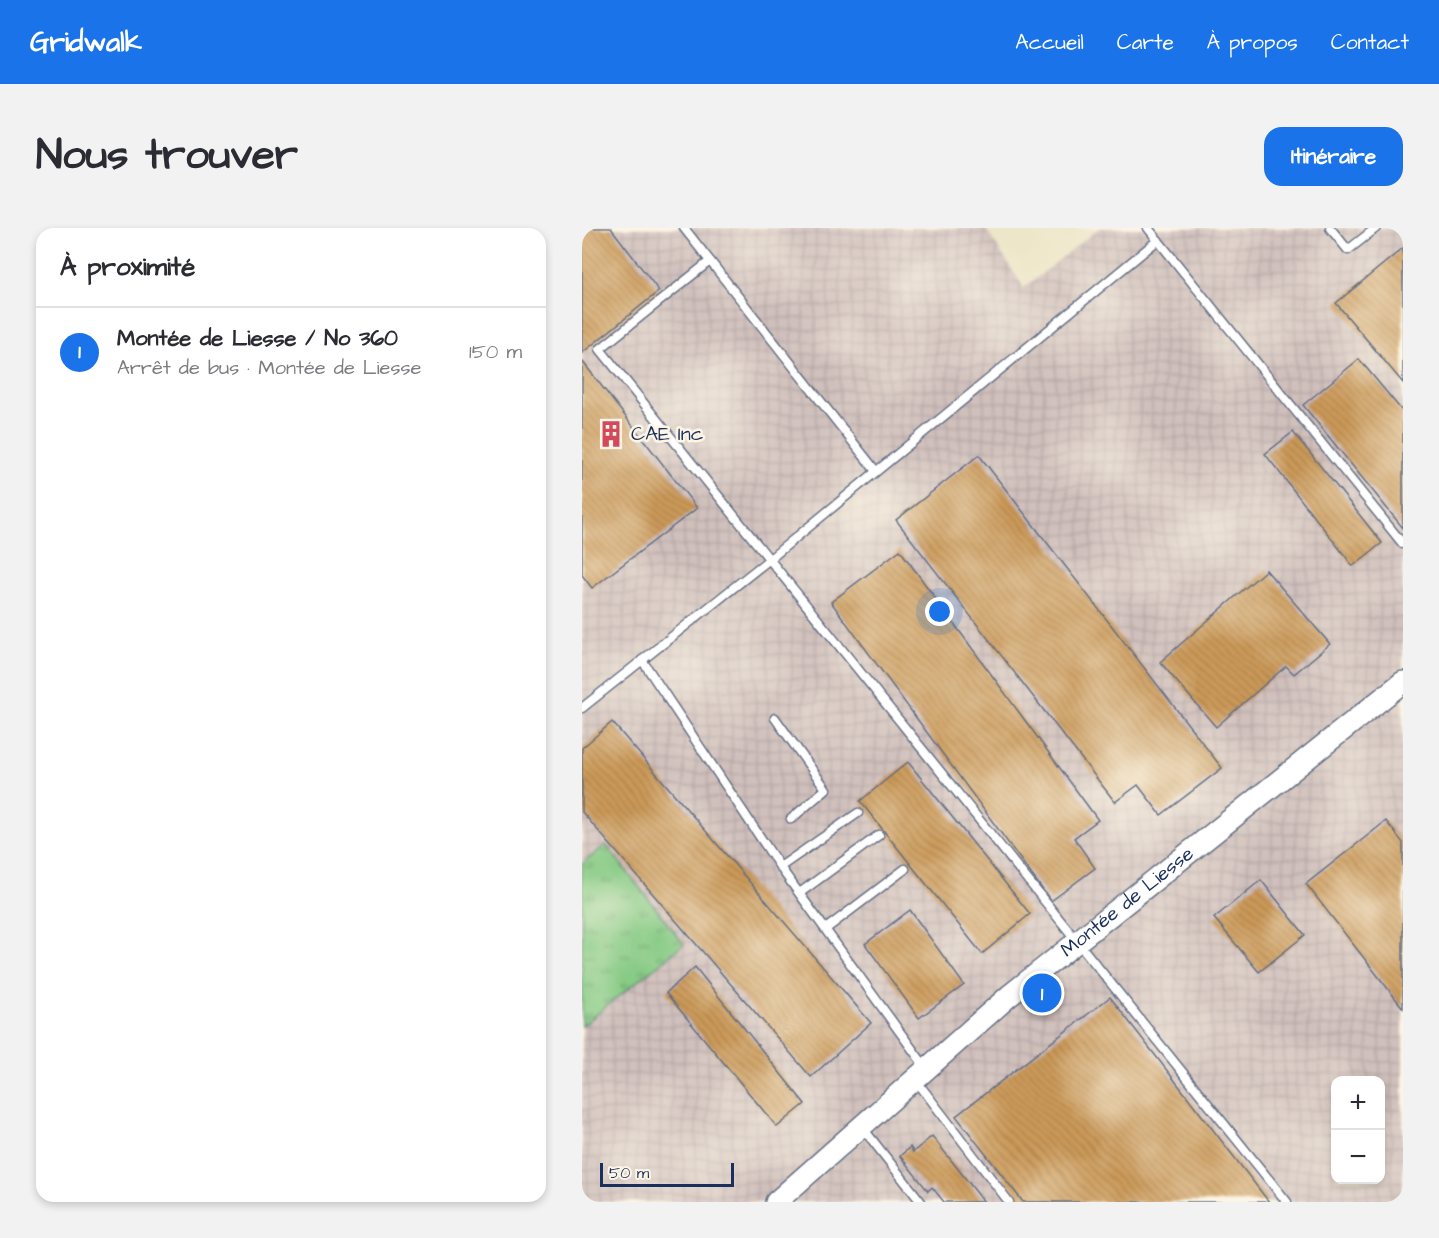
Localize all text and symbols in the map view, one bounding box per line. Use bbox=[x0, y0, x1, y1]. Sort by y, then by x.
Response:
text: Gridwalk bbox=[30, 23, 142, 62]
text: Accueil bbox=[1015, 28, 1084, 57]
text: Carte bbox=[1117, 28, 1174, 57]
text: À propos bbox=[1207, 28, 1298, 57]
text: Contact bbox=[1331, 28, 1409, 57]
text: Nous trouver bbox=[36, 127, 298, 185]
button: Itinéraire bbox=[1264, 127, 1403, 186]
text: À proximité bbox=[60, 249, 195, 285]
text: Montée de Liesse / No 360 bbox=[117, 323, 398, 354]
text: 1 bbox=[78, 338, 81, 366]
text: 150 m bbox=[469, 338, 522, 366]
text: Arrêt de bus · Montée de Liesse bbox=[117, 354, 421, 382]
building icon: CAE Inc bbox=[596, 419, 626, 449]
place label: CAE Inc bbox=[631, 420, 704, 448]
your location bbox=[925, 597, 954, 626]
street label: Montée de Liesse bbox=[1054, 840, 1200, 964]
pin: 1 bbox=[1022, 970, 1062, 1016]
map controls bbox=[1331, 1076, 1385, 1184]
button: + bbox=[1331, 1076, 1385, 1130]
button: − bbox=[1331, 1130, 1385, 1184]
scale bar bbox=[600, 1160, 734, 1188]
text: 50 m bbox=[609, 1162, 649, 1184]

